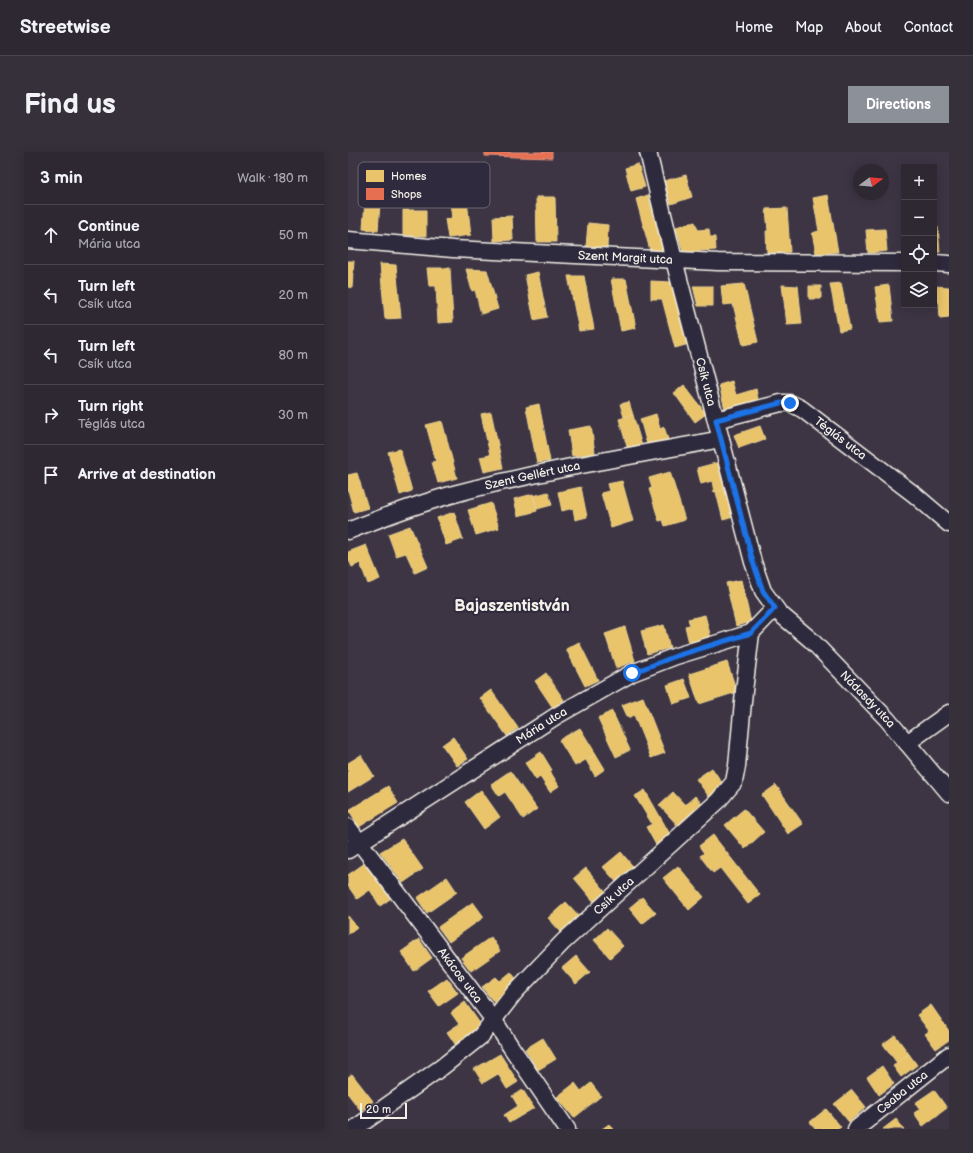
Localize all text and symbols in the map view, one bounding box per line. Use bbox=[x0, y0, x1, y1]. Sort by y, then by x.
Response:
text: Streetwise bbox=[20, 16, 111, 39]
text: Home bbox=[735, 19, 773, 36]
text: Map bbox=[795, 19, 823, 36]
text: About bbox=[845, 19, 882, 36]
text: Contact bbox=[904, 19, 953, 36]
button: Directions bbox=[848, 86, 949, 123]
text: Find us bbox=[24, 88, 116, 121]
legend bbox=[358, 162, 490, 208]
north arrow bbox=[853, 164, 889, 200]
map controls bbox=[901, 164, 937, 308]
button: + bbox=[901, 164, 937, 200]
text: 3 min bbox=[40, 168, 83, 188]
text: Walk · 180 m bbox=[237, 170, 308, 186]
text: Homes bbox=[391, 170, 427, 183]
text: Shops bbox=[391, 188, 422, 201]
button: − bbox=[901, 200, 937, 236]
text: Continue bbox=[78, 217, 140, 236]
icon: ahead bbox=[40, 224, 62, 246]
text: 50 m bbox=[279, 227, 308, 243]
text: Mária utca bbox=[78, 236, 140, 252]
button: locate bbox=[901, 236, 937, 272]
street label: Szent Margit utca bbox=[578, 248, 673, 267]
button: layers bbox=[901, 272, 937, 308]
text: Turn left bbox=[78, 277, 135, 296]
icon: left bbox=[40, 284, 62, 306]
text: 20 m bbox=[278, 287, 308, 303]
text: Csík utca bbox=[78, 296, 132, 312]
text: Turn left bbox=[78, 337, 135, 356]
icon: left bbox=[40, 344, 62, 366]
text: 80 m bbox=[279, 347, 308, 363]
text: Csík utca bbox=[78, 356, 132, 372]
street label: Csík utca bbox=[692, 356, 719, 408]
route end bbox=[781, 394, 799, 412]
text: Turn right bbox=[78, 397, 143, 416]
icon: right bbox=[40, 404, 62, 426]
text: 30 m bbox=[278, 407, 308, 423]
street label: Téglás utca bbox=[811, 414, 870, 463]
text: Téglás utca bbox=[78, 416, 145, 432]
street label: Szent Gellért utca bbox=[483, 458, 582, 493]
icon: arrive bbox=[40, 464, 62, 486]
text: Arrive at destination bbox=[78, 465, 216, 484]
district label: Bajaszentistván bbox=[454, 597, 570, 616]
route start bbox=[623, 664, 641, 682]
street label: Nádasdy utca bbox=[837, 667, 899, 731]
street label: Mária utca bbox=[513, 704, 570, 747]
street label: Csík utca bbox=[590, 873, 637, 918]
street label: Akácos utca bbox=[434, 945, 486, 1006]
street label: Csaba utca bbox=[874, 1067, 931, 1117]
scale bar bbox=[360, 1101, 407, 1120]
text: 20 m bbox=[366, 1103, 391, 1116]

